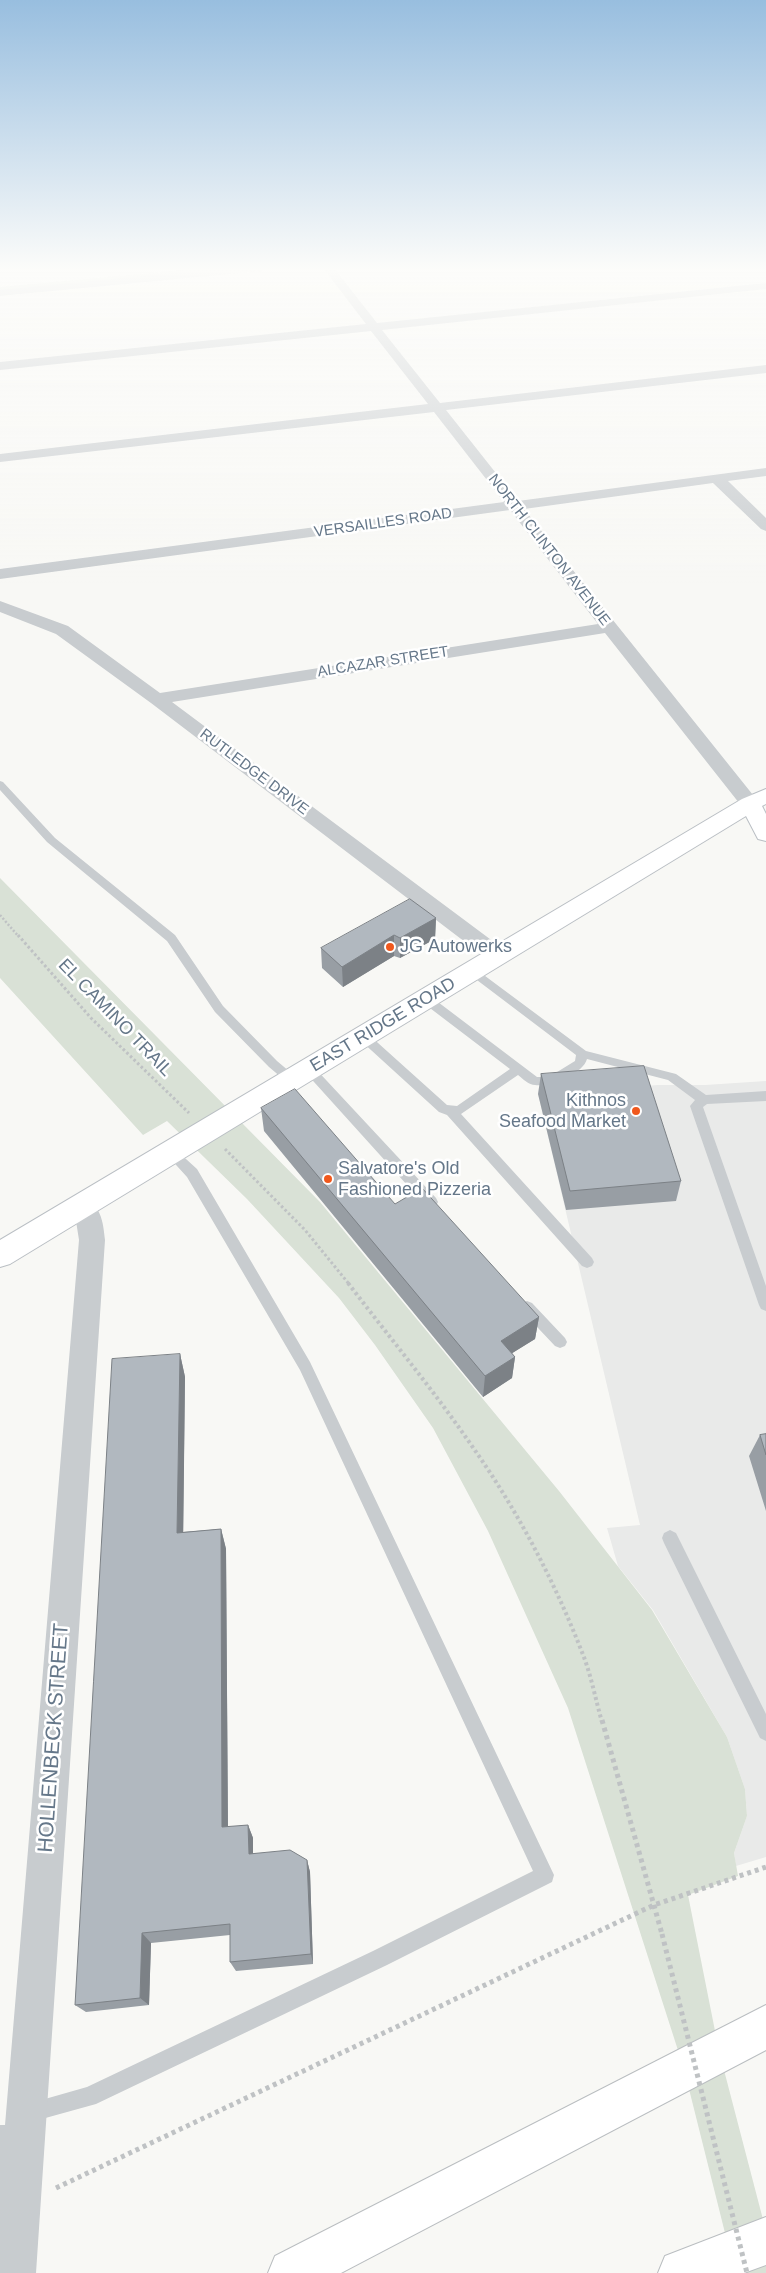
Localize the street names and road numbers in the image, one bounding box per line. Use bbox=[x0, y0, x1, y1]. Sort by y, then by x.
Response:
street label: NORTH CLINTON AVENUE bbox=[484, 471, 614, 629]
street label: VERSAILLES ROAD bbox=[313, 504, 453, 542]
street label: ALCAZAR STREET bbox=[316, 643, 450, 681]
street label: RUTLEDGE DRIVE bbox=[196, 725, 312, 819]
street label: EL CAMINO TRAIL bbox=[53, 955, 177, 1081]
street label: EAST RIDGE ROAD bbox=[306, 973, 460, 1077]
street label: HOLLENBECK STREET bbox=[33, 1622, 75, 1854]

